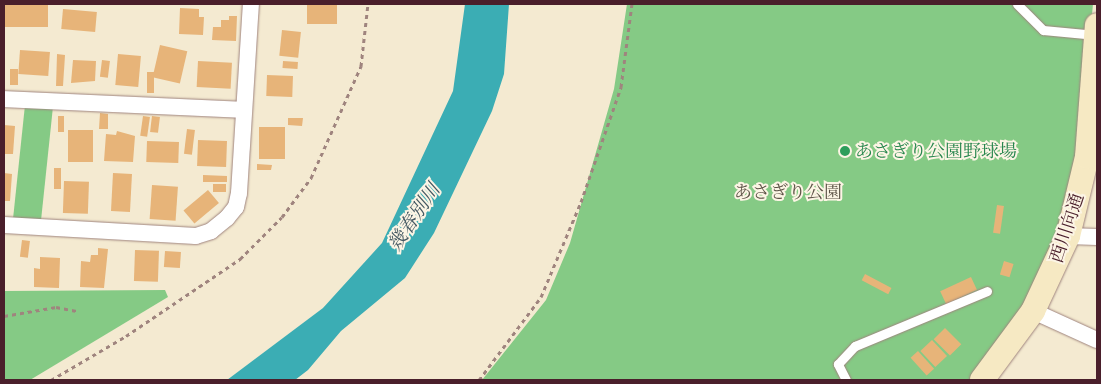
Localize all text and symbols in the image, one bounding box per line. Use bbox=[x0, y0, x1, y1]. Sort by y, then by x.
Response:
place label: あさぎり公園野球場 bbox=[855, 140, 1017, 162]
marker: あさぎり公園野球場 bbox=[839, 145, 851, 157]
water label: 幾春別川 bbox=[383, 179, 445, 255]
park label: あさぎり公園 bbox=[734, 181, 842, 203]
street label: 西川向通 bbox=[1046, 190, 1088, 266]

